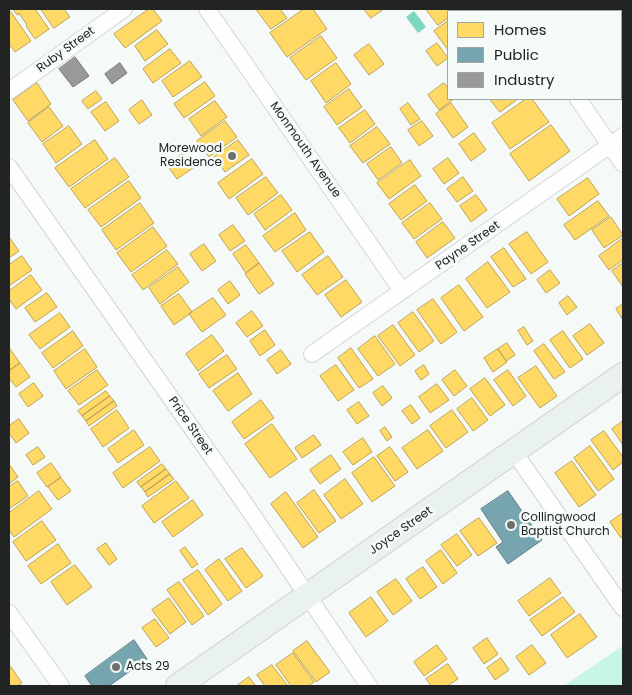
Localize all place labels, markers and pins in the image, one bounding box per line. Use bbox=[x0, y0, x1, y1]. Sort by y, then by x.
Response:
place label: Morewood Residence bbox=[159, 142, 222, 170]
marker: Morewood Residence bbox=[226, 150, 238, 162]
place label: Collingwood Baptist Church bbox=[521, 511, 610, 539]
marker: Collingwood Baptist Church bbox=[505, 519, 517, 531]
place label: Acts 29 bbox=[126, 660, 170, 674]
marker: Acts 29 bbox=[110, 661, 122, 673]

